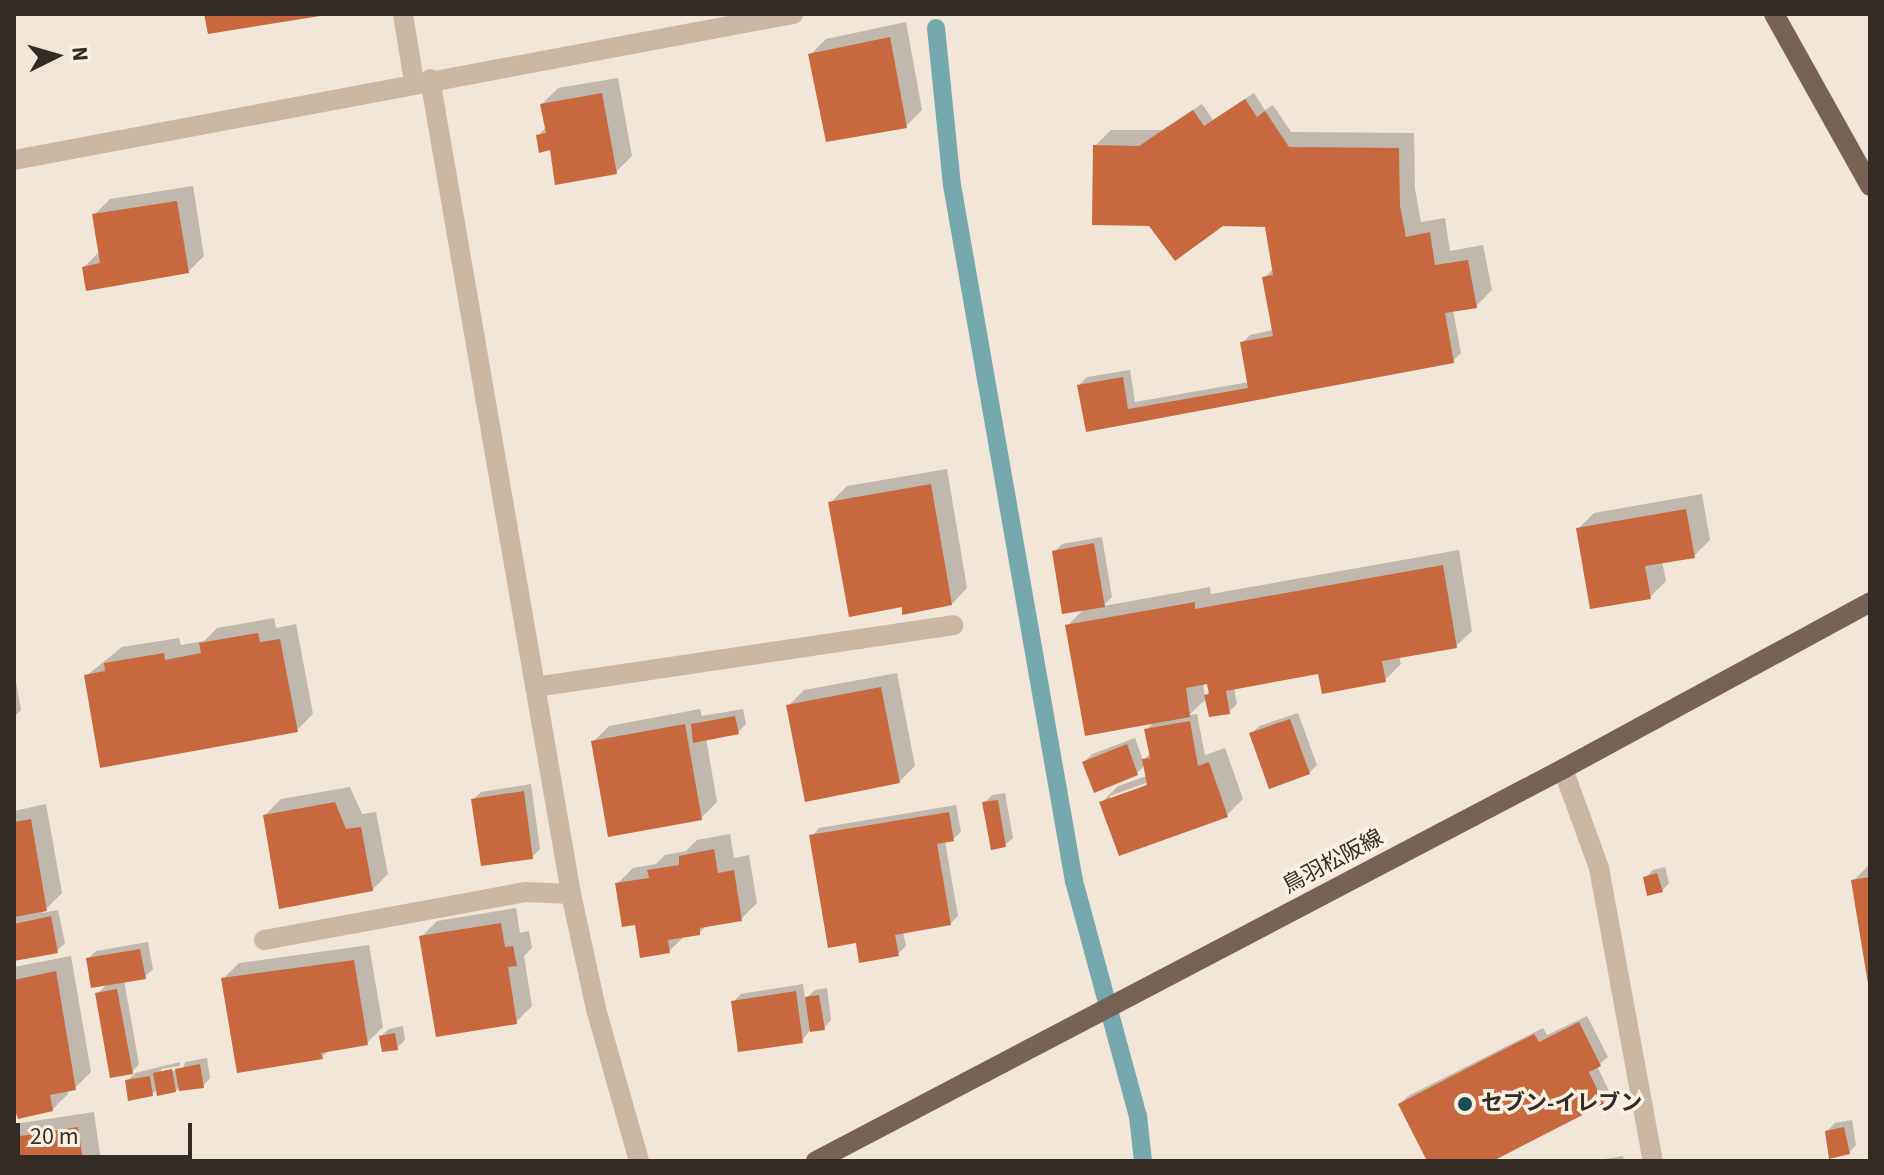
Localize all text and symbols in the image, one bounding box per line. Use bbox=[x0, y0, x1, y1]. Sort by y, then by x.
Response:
north arrow bbox=[16, 16, 96, 96]
text: N bbox=[63, 45, 96, 63]
street label: 鳥羽松阪線 bbox=[1278, 825, 1388, 899]
place label: セブン-イレブン bbox=[1481, 1091, 1642, 1117]
marker: セブン-イレブン bbox=[1456, 1095, 1474, 1113]
scale bar bbox=[20, 1107, 196, 1157]
text: 20 m bbox=[30, 1119, 79, 1154]

